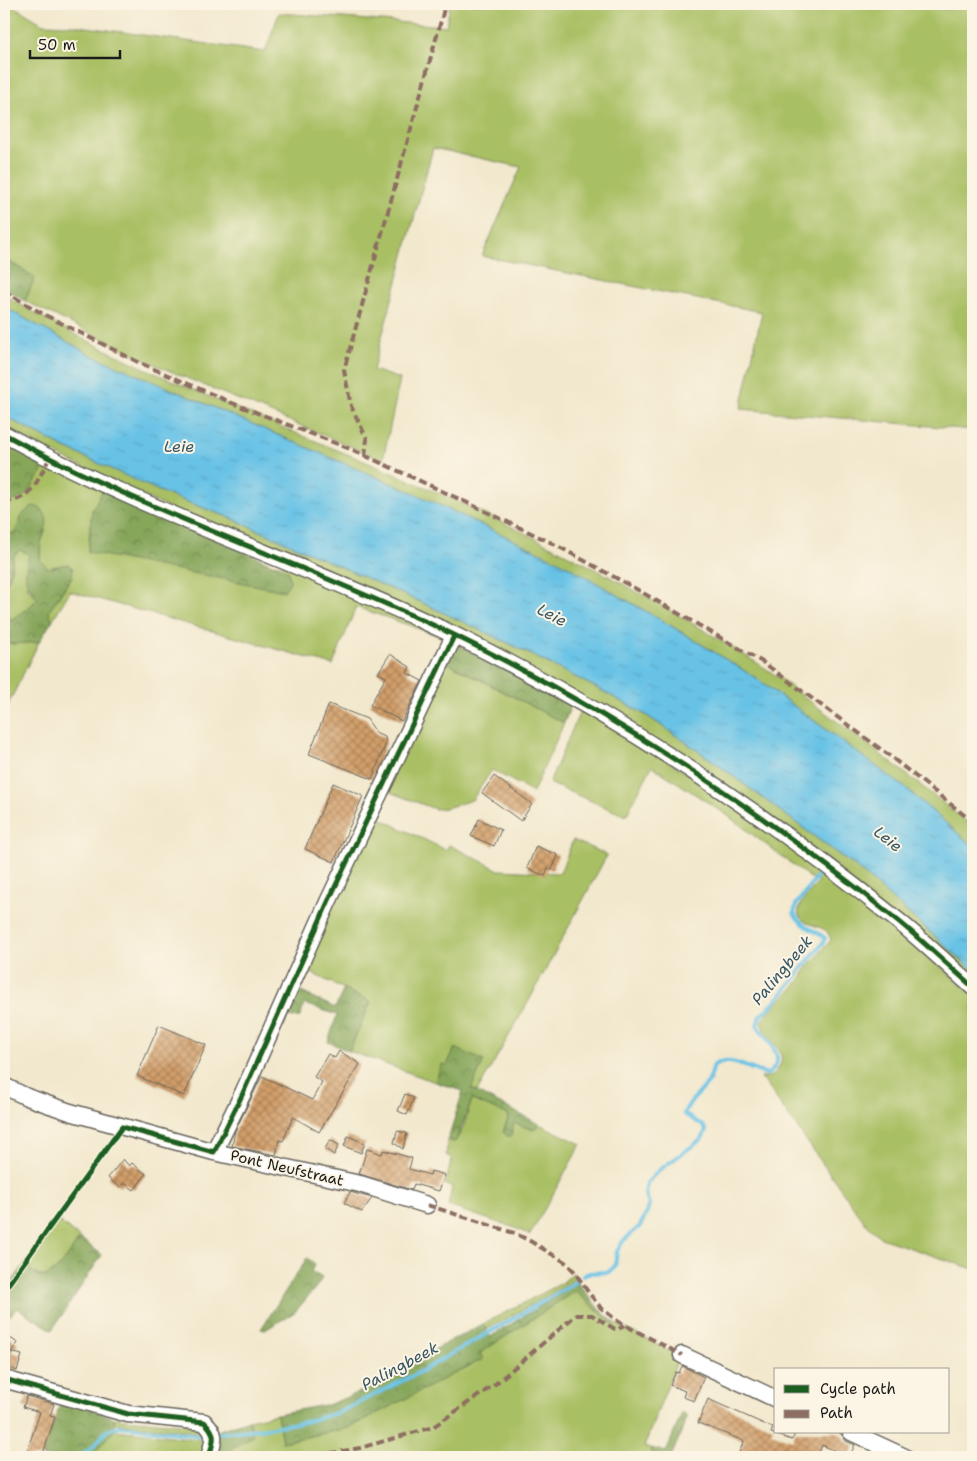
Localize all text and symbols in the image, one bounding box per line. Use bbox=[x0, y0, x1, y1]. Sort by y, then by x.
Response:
scale bar bbox=[30, 28, 120, 60]
text: 50 m bbox=[38, 35, 76, 55]
water label: Leie bbox=[164, 436, 194, 457]
water label: Leie bbox=[533, 599, 571, 631]
water label: Leie bbox=[869, 821, 907, 857]
water label: Palingbeek bbox=[747, 931, 817, 1009]
street label: Pont Neufstraat bbox=[228, 1145, 346, 1191]
water label: Palingbeek bbox=[358, 1337, 442, 1395]
legend bbox=[774, 1368, 950, 1434]
text: Cycle path bbox=[820, 1379, 896, 1399]
text: Path bbox=[820, 1403, 853, 1423]

